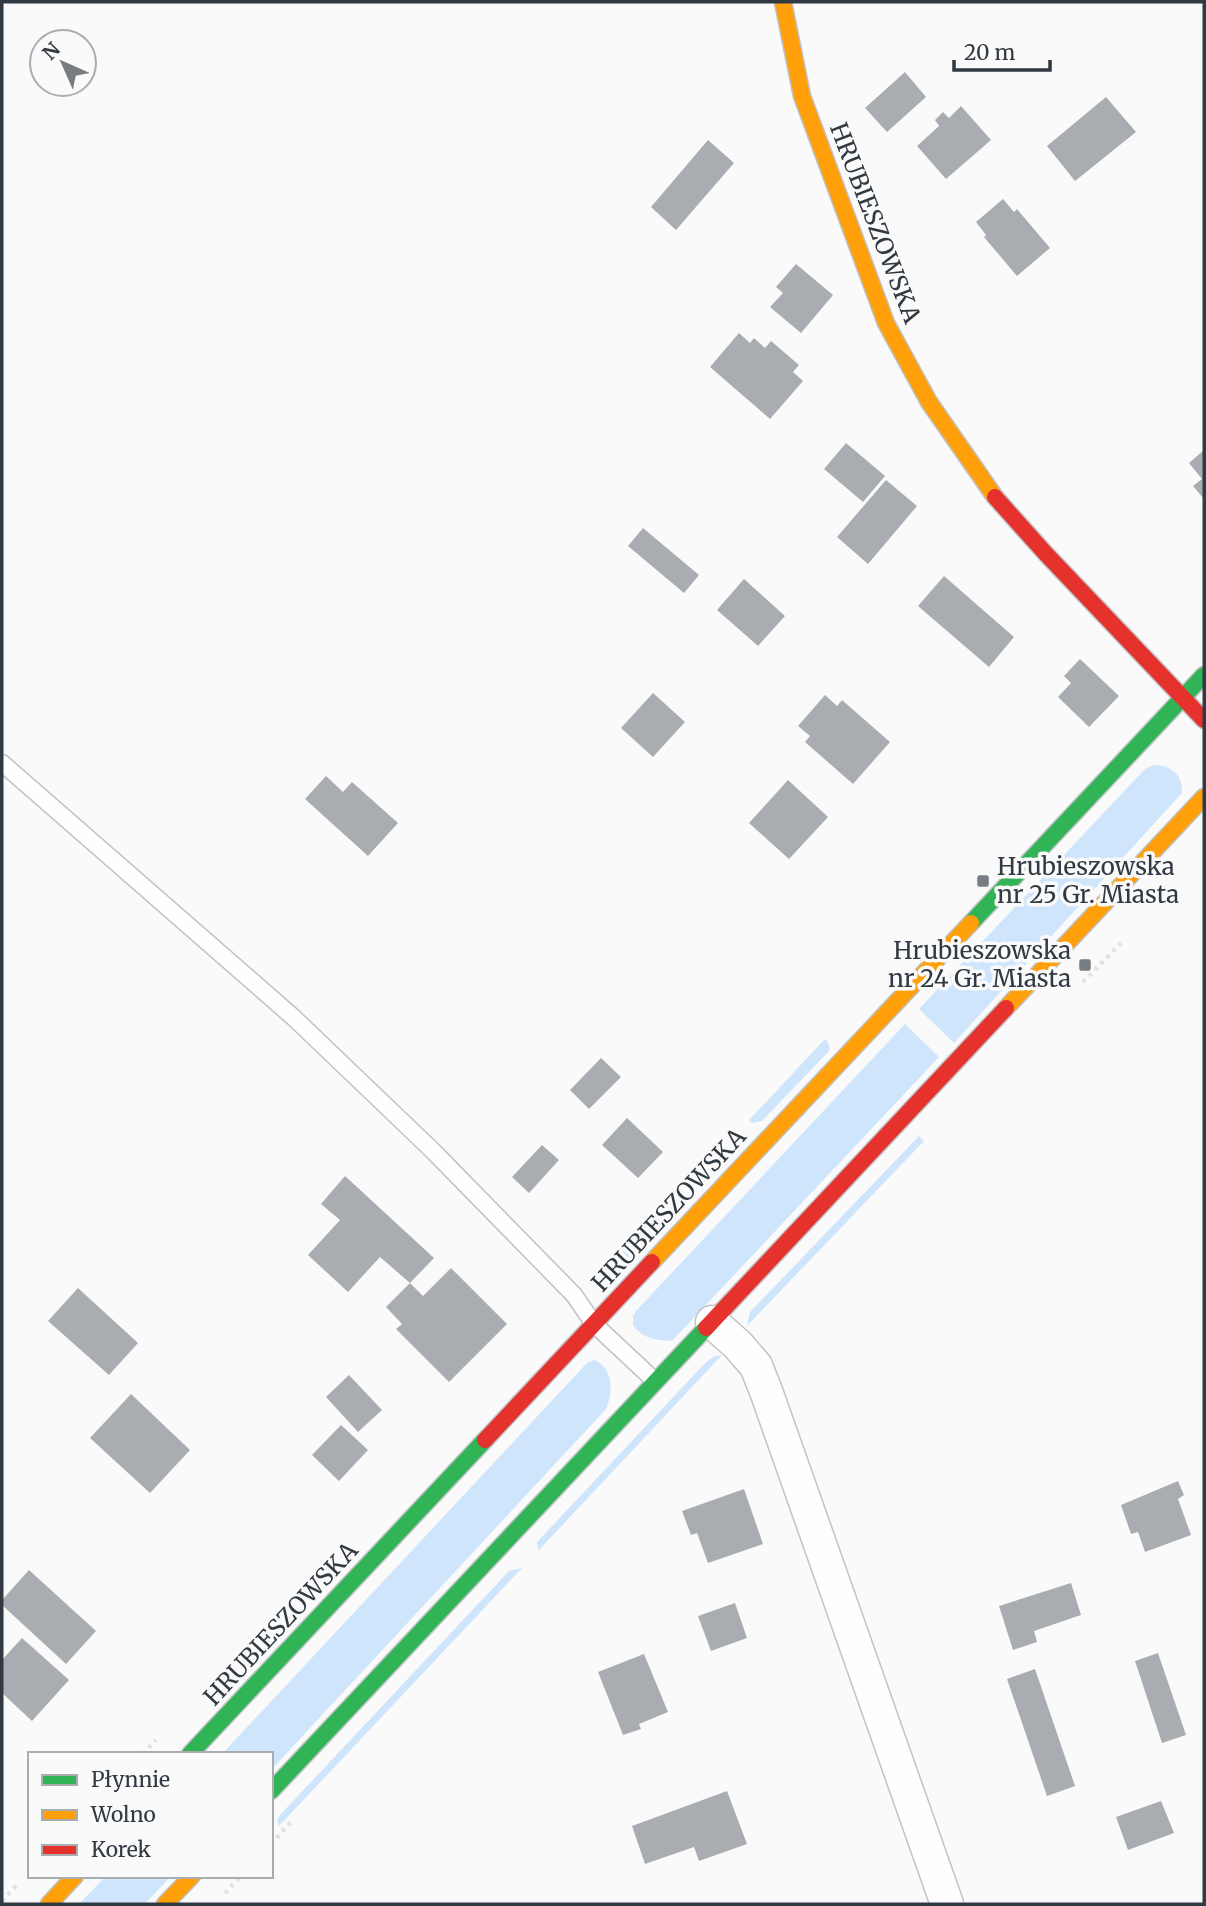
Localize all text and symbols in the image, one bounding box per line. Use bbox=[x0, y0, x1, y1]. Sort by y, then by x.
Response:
north arrow bbox=[28, 28, 98, 98]
scale bar bbox=[954, 28, 1050, 72]
text: N bbox=[37, 37, 65, 65]
text: 20 m bbox=[964, 39, 1016, 66]
street label: HRUBIESZOWSKA bbox=[823, 118, 928, 329]
place label: Hrubieszowska nr 25 Gr. Miasta bbox=[997, 851, 1179, 910]
marker: Hrubieszowska nr 25 Gr. Miasta bbox=[975, 873, 991, 889]
place label: Hrubieszowska nr 24 Gr. Miasta bbox=[888, 935, 1071, 994]
marker: Hrubieszowska nr 24 Gr. Miasta bbox=[1077, 957, 1093, 973]
street label: HRUBIESZOWSKA bbox=[585, 1121, 753, 1298]
street label: HRUBIESZOWSKA bbox=[197, 1535, 365, 1712]
legend bbox=[28, 1752, 273, 1878]
text: Płynnie bbox=[91, 1766, 170, 1793]
text: Wolno bbox=[90, 1801, 156, 1828]
text: Korek bbox=[91, 1836, 152, 1863]

